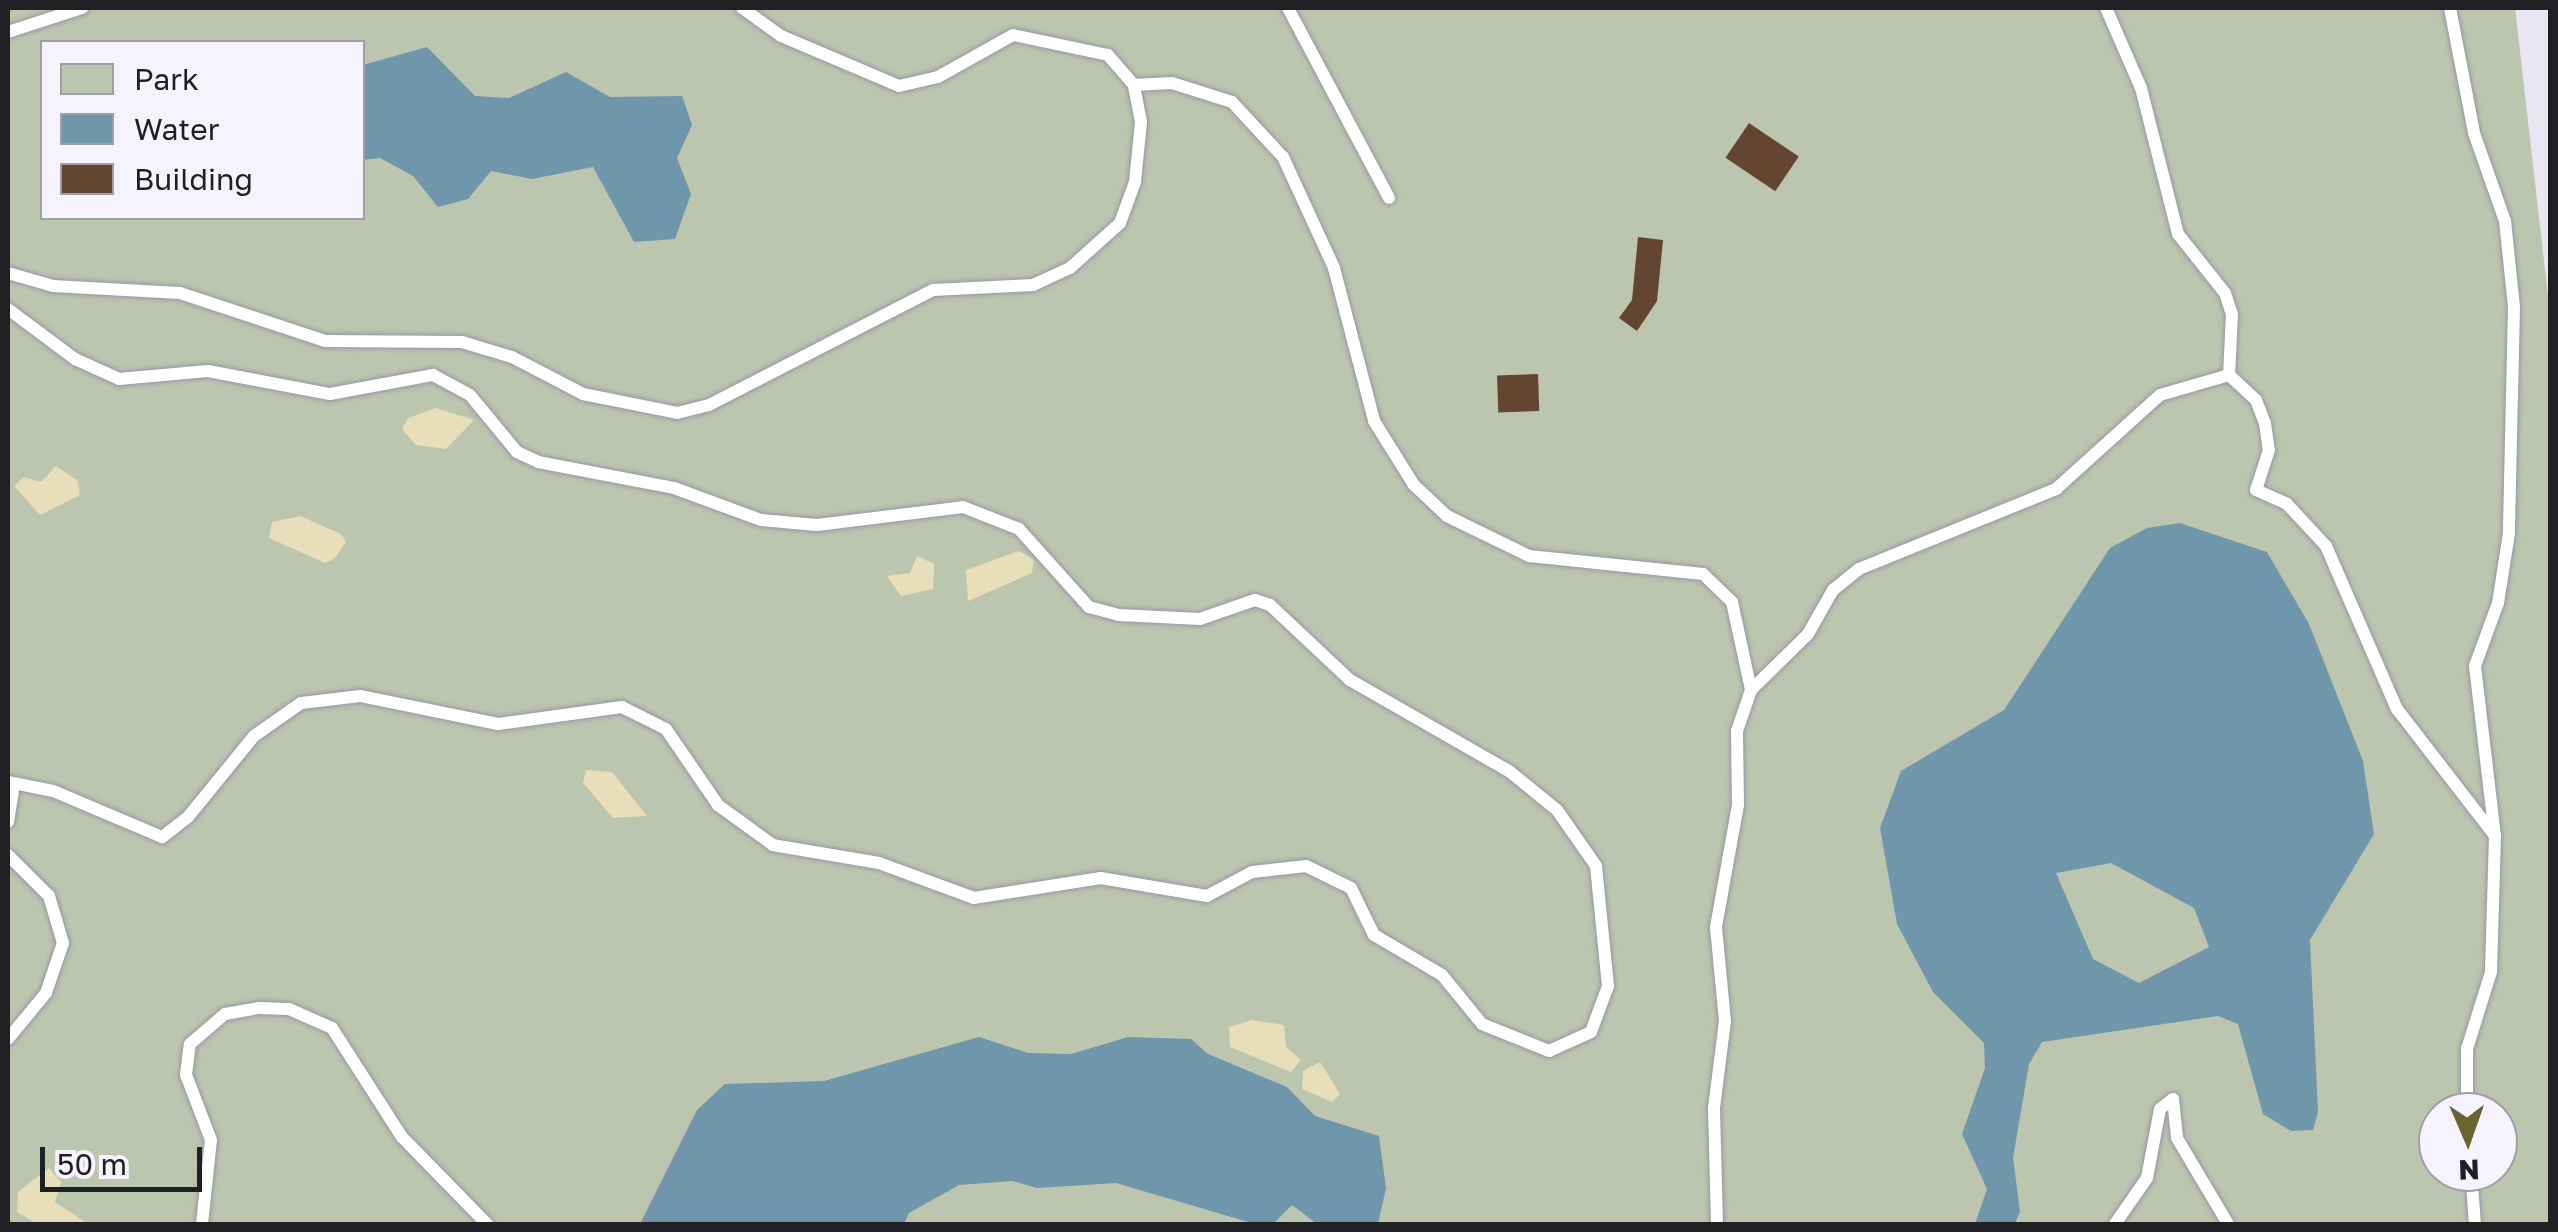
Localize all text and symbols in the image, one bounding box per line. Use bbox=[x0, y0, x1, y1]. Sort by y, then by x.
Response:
legend bbox=[40, 40, 365, 220]
text: Park bbox=[134, 61, 199, 97]
text: Water bbox=[134, 111, 219, 147]
text: Building bbox=[134, 161, 253, 197]
north arrow bbox=[2418, 1092, 2518, 1192]
scale bar bbox=[45, 1127, 208, 1189]
text: 50 m bbox=[57, 1146, 127, 1182]
text: N bbox=[2458, 1154, 2480, 1187]

